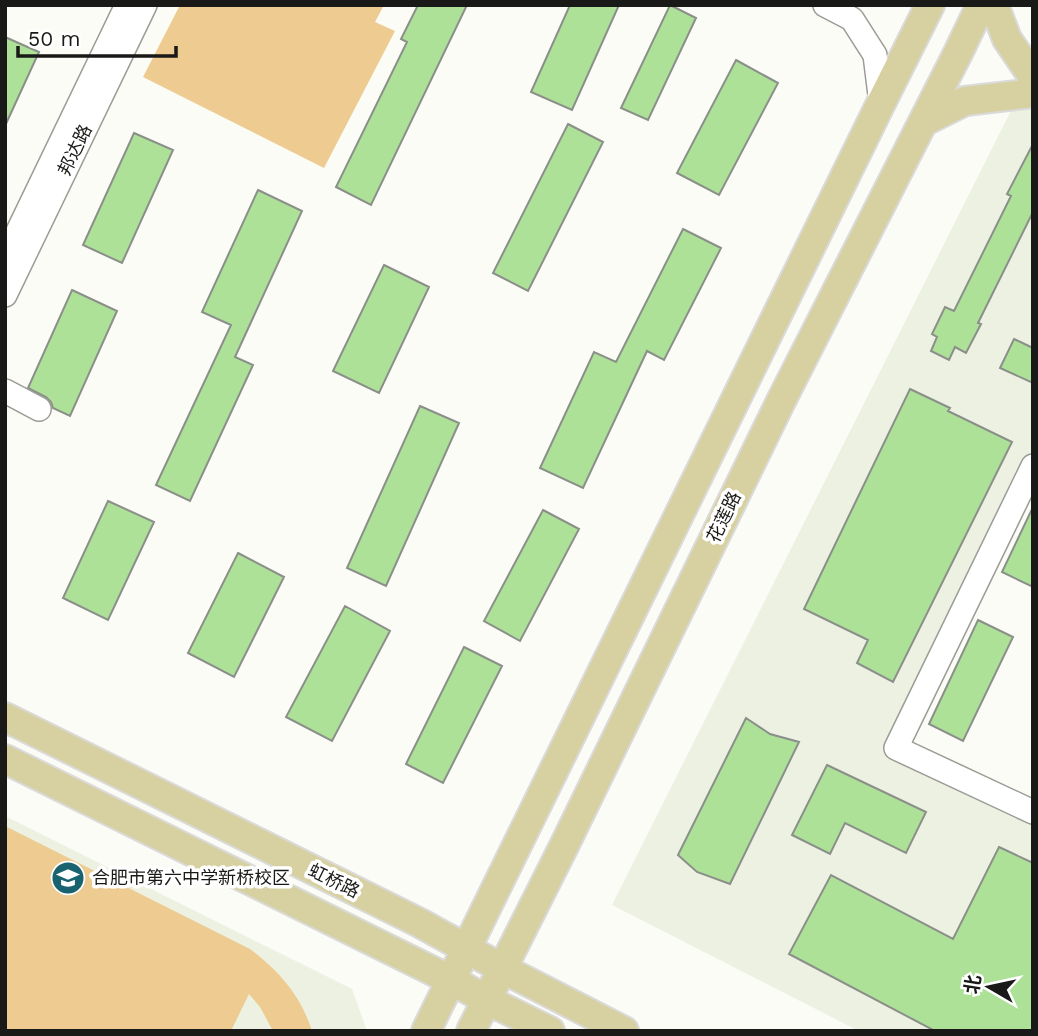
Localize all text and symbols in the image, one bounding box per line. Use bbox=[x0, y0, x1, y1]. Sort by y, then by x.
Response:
scale bar bbox=[18, 14, 175, 58]
text: 50 m bbox=[28, 26, 80, 51]
street label: 邦达路 bbox=[53, 121, 96, 179]
street label: 花莲路 bbox=[702, 488, 745, 546]
school or university icon: 合肥市第六中学新桥校区 bbox=[49, 859, 87, 897]
street label: 虹桥路 bbox=[305, 859, 363, 902]
place label: 合肥市第六中学新桥校区 bbox=[92, 867, 290, 888]
north arrow bbox=[954, 952, 1024, 1022]
text: 北 bbox=[960, 973, 986, 996]

